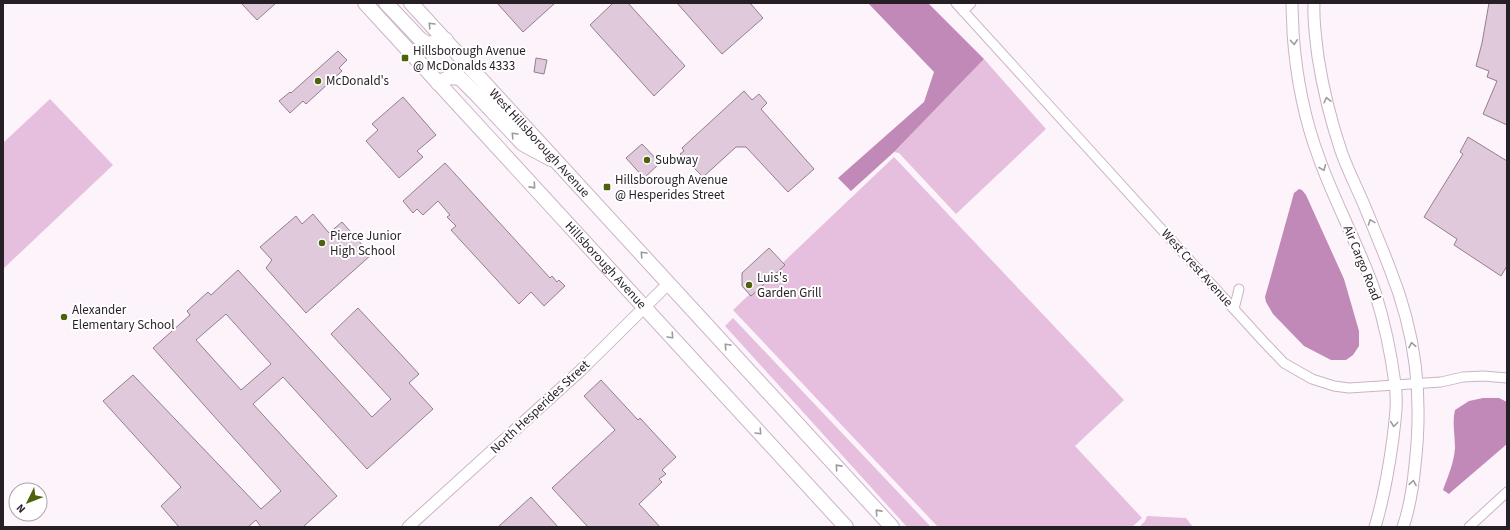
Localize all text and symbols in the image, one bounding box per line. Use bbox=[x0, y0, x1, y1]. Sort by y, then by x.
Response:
one-way arrow bbox=[429, 22, 436, 30]
one-way arrow bbox=[1289, 39, 1298, 45]
place label: Hillsborough Avenue @ McDonalds 4333 bbox=[413, 42, 526, 75]
marker: Hillsborough Avenue @ McDonalds 4333 bbox=[400, 53, 410, 63]
place label: McDonald's bbox=[326, 72, 390, 90]
marker: McDonald's bbox=[313, 76, 323, 86]
street label: West Hillsborough Avenue bbox=[485, 85, 594, 201]
one-way arrow bbox=[1323, 97, 1331, 104]
one-way arrow bbox=[512, 132, 519, 140]
place label: Subway bbox=[655, 151, 698, 169]
marker: Subway bbox=[642, 155, 652, 165]
one-way arrow bbox=[1318, 164, 1326, 172]
place label: Hillsborough Avenue @ Hesperides Street bbox=[615, 171, 728, 204]
one-way arrow bbox=[528, 181, 535, 188]
marker: Hillsborough Avenue @ Hesperides Street bbox=[602, 182, 612, 192]
street label: Hillsborough Avenue bbox=[561, 218, 651, 313]
one-way arrow bbox=[1367, 219, 1375, 226]
street label: Air Cargo Road bbox=[1339, 223, 1385, 303]
street label: West Crest Avenue bbox=[1157, 225, 1237, 311]
place label: Pierce Junior High School bbox=[330, 227, 402, 260]
marker: Pierce Junior High School bbox=[317, 238, 327, 248]
one-way arrow bbox=[640, 251, 648, 259]
place label: Luis's Garden Grill bbox=[757, 269, 822, 302]
marker: Luis's Garden Grill bbox=[744, 280, 754, 290]
place label: Alexander Elementary School bbox=[72, 301, 174, 334]
marker: Alexander Elementary School bbox=[59, 312, 69, 322]
one-way arrow bbox=[666, 331, 673, 339]
one-way arrow bbox=[1408, 342, 1417, 348]
one-way arrow bbox=[725, 344, 732, 351]
street label: North Hesperides Street bbox=[486, 356, 594, 458]
one-way arrow bbox=[1390, 421, 1399, 427]
one-way arrow bbox=[754, 427, 761, 435]
one-way arrow bbox=[836, 465, 843, 472]
one-way arrow bbox=[1408, 480, 1417, 486]
north arrow bbox=[8, 482, 48, 522]
text: N bbox=[13, 501, 29, 516]
one-way arrow bbox=[876, 509, 883, 516]

